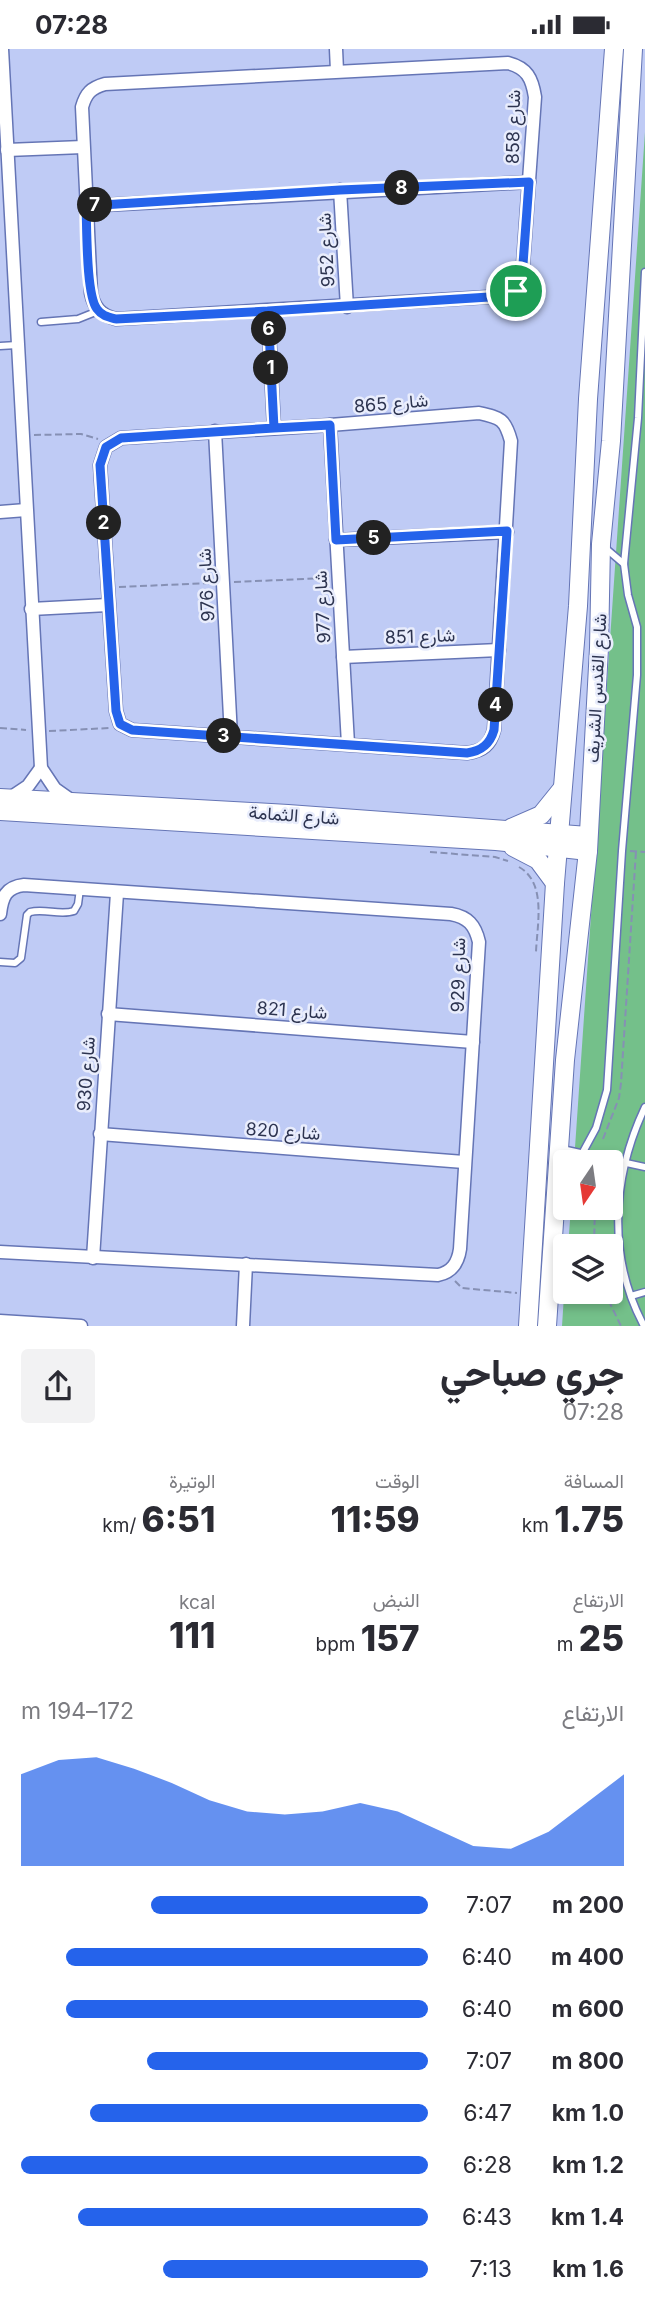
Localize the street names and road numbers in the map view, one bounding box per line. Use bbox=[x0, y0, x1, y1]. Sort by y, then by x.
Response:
street label: شارع 858 bbox=[502, 90, 526, 164]
street label: شارع 952 bbox=[314, 212, 340, 288]
street label: شارع 865 bbox=[353, 389, 429, 419]
street label: شارع 976 bbox=[194, 548, 220, 622]
street label: شارع 977 bbox=[310, 570, 336, 644]
street label: شارع القدس الشريف bbox=[582, 613, 612, 763]
street label: شارع 851 bbox=[384, 624, 456, 650]
street label: شارع الثمامة bbox=[248, 801, 340, 831]
street label: شارع 929 bbox=[447, 938, 471, 1013]
street label: شارع 821 bbox=[256, 997, 328, 1025]
street label: شارع 930 bbox=[73, 1036, 101, 1112]
street label: شارع 820 bbox=[245, 1118, 321, 1146]

